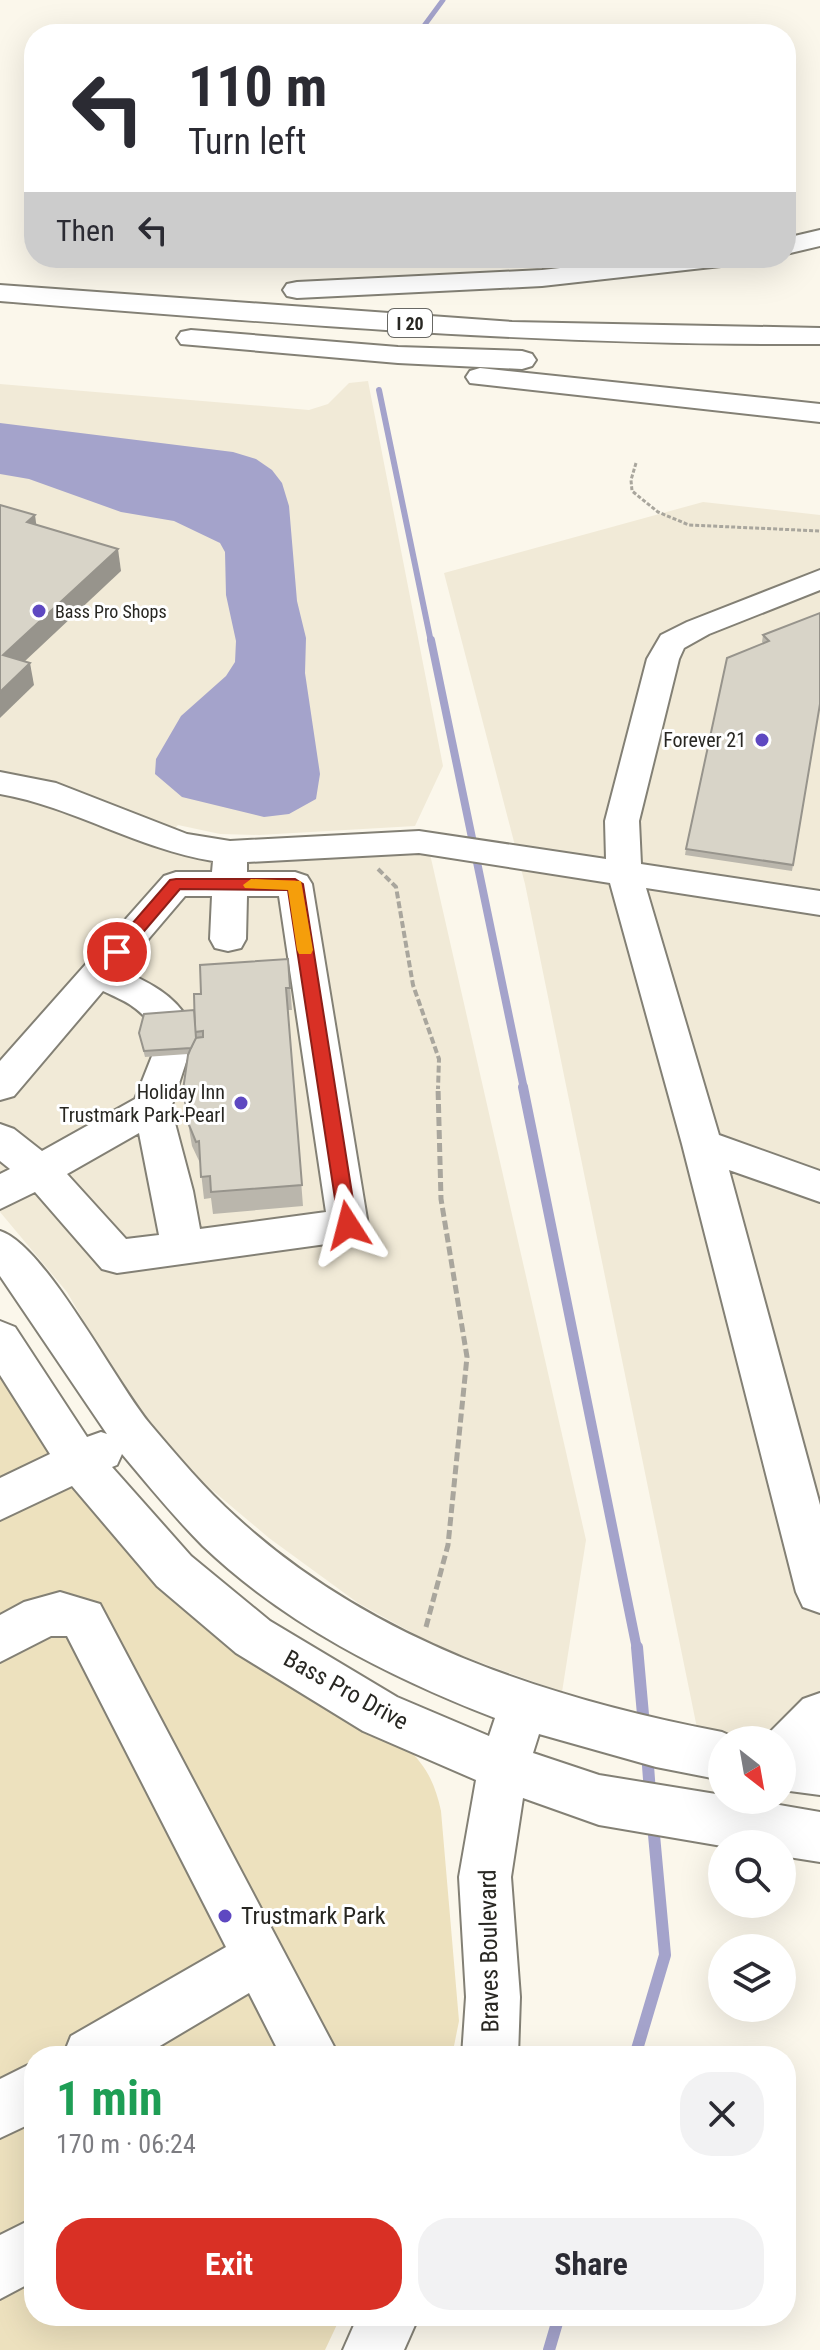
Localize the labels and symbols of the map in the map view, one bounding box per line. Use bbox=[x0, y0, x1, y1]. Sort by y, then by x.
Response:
road number: I 20 bbox=[388, 309, 432, 337]
place label: Bass Pro Shops bbox=[55, 601, 167, 622]
marker: Bass Pro Shops bbox=[30, 602, 48, 620]
place label: Forever 21 bbox=[663, 728, 746, 752]
marker: Forever 21 bbox=[753, 731, 771, 749]
pin bbox=[83, 918, 151, 986]
place label: Holiday Inn Trustmark Park-Pearl bbox=[59, 1080, 225, 1127]
marker: Holiday Inn Trustmark Park-Pearl bbox=[232, 1094, 250, 1112]
position arrow bbox=[306, 1183, 390, 1267]
street label: Bass Pro Drive bbox=[279, 1644, 413, 1736]
north arrow bbox=[708, 1726, 796, 1814]
street label: Braves Boulevard bbox=[474, 1869, 504, 2033]
place label: Trustmark Park bbox=[241, 1902, 386, 1930]
marker: Trustmark Park bbox=[216, 1907, 234, 1925]

